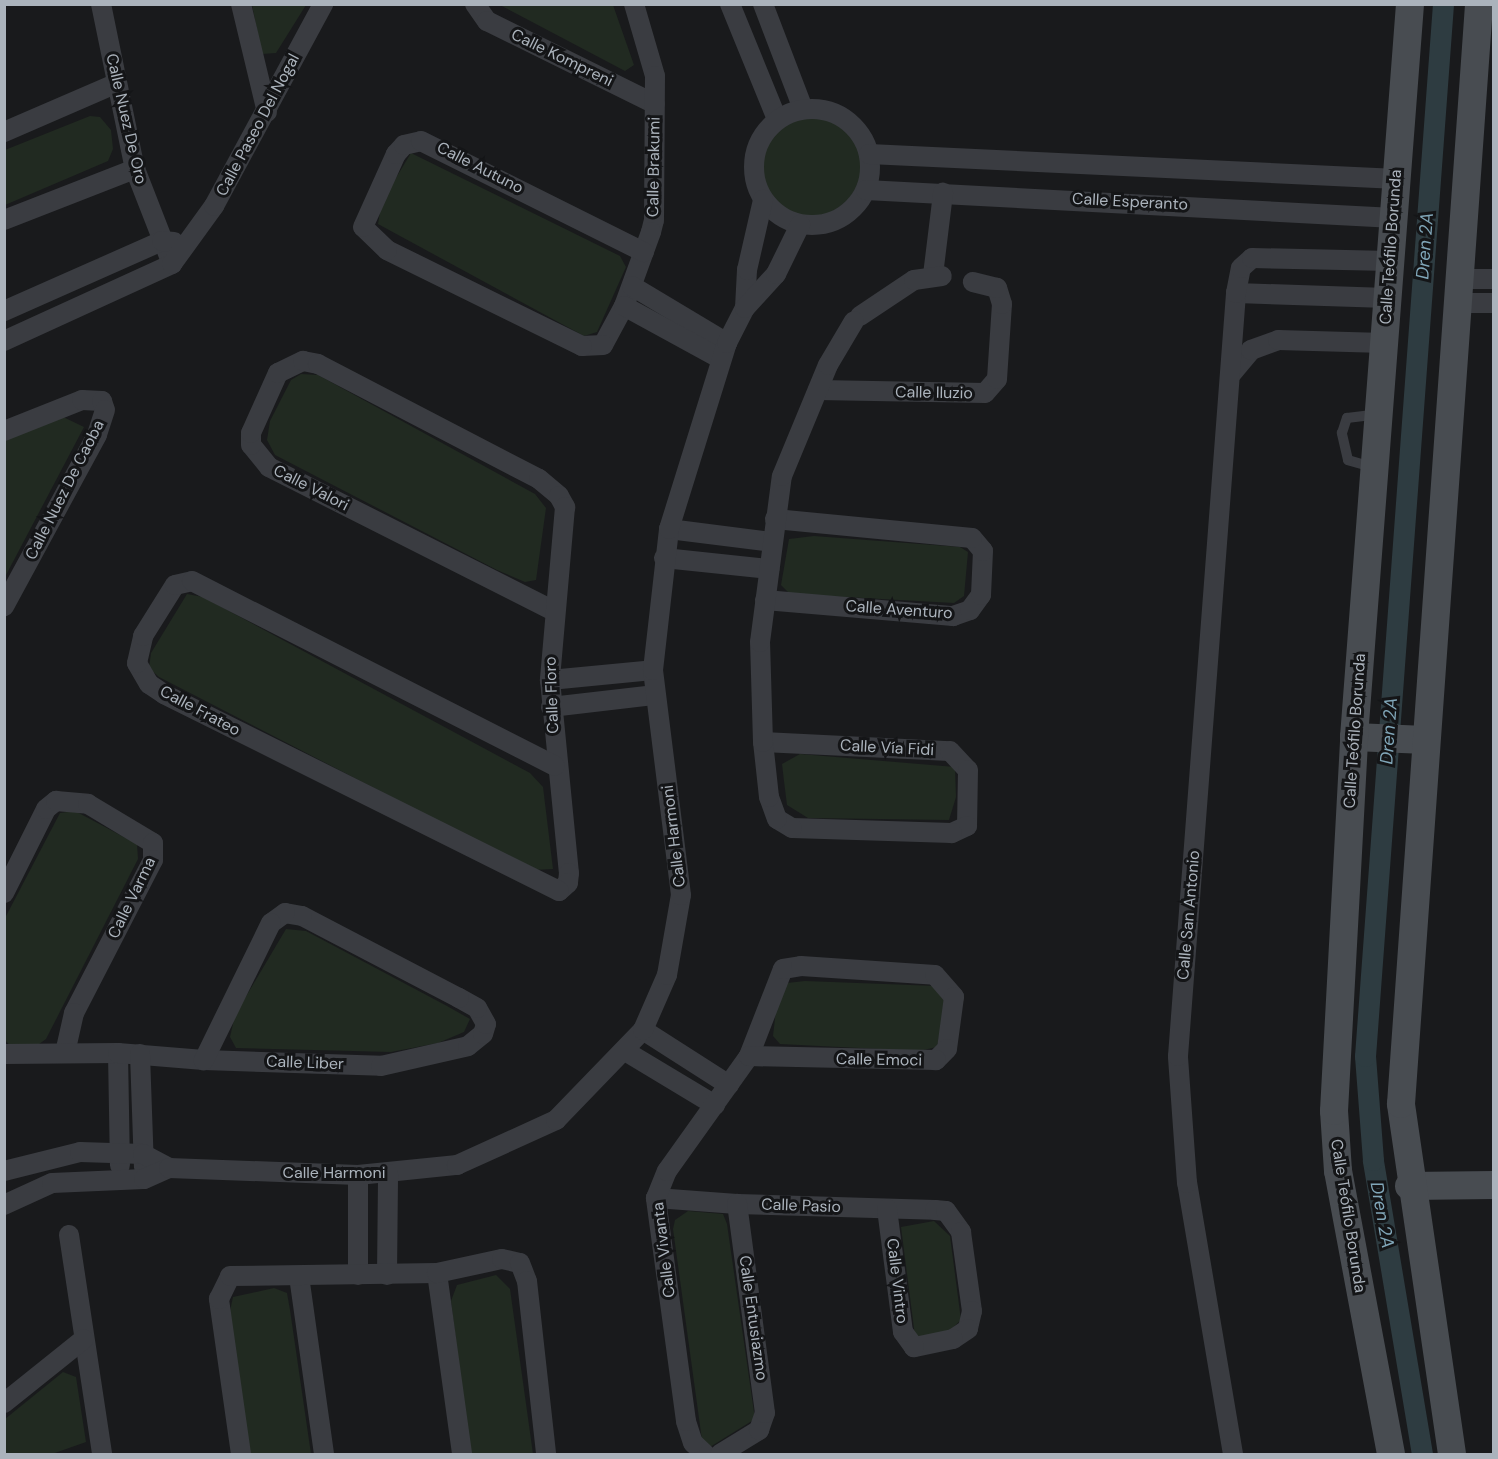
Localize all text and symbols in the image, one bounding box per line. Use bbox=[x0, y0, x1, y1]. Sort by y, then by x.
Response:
street label: Calle Kompreni bbox=[508, 25, 616, 91]
street label: Calle Paseo Del Nogal bbox=[212, 51, 304, 199]
street label: Calle Nuez De Oro bbox=[102, 52, 150, 186]
street label: Calle Brakumi bbox=[644, 117, 664, 217]
street label: Calle Autuno bbox=[434, 138, 526, 198]
street label: Calle Teófilo Borunda bbox=[1376, 169, 1406, 325]
street label: Calle Esperanto bbox=[1071, 189, 1189, 215]
water label: Dren 2A bbox=[1412, 212, 1438, 280]
street label: Calle Iluzio bbox=[895, 383, 973, 403]
street label: Calle Nuez De Caoba bbox=[21, 417, 109, 563]
street label: Calle Valori bbox=[270, 461, 352, 515]
street label: Calle Aventuro bbox=[845, 597, 953, 623]
street label: Calle Teófilo Borunda bbox=[1340, 653, 1370, 809]
street label: Calle Floro bbox=[541, 656, 563, 734]
street label: Calle Frateo bbox=[157, 682, 243, 740]
water label: Dren 2A bbox=[1376, 697, 1402, 765]
street label: Calle Vía Fidi bbox=[839, 736, 935, 760]
street label: Calle Harmoni bbox=[658, 784, 690, 888]
street label: Calle San Antonio bbox=[1174, 849, 1204, 981]
street label: Calle Varma bbox=[104, 854, 160, 942]
street label: Calle Emoci bbox=[836, 1050, 922, 1070]
street label: Calle Liber bbox=[266, 1052, 344, 1074]
street label: Calle Teófilo Borunda bbox=[1326, 1138, 1370, 1294]
street label: Calle Harmoni bbox=[283, 1163, 385, 1183]
water label: Dren 2A bbox=[1366, 1180, 1398, 1250]
street label: Calle Pasio bbox=[761, 1195, 841, 1217]
street label: Calle Vivanta bbox=[649, 1201, 679, 1299]
street label: Calle Vintro bbox=[882, 1237, 912, 1325]
street label: Calle Entusiazmo bbox=[735, 1254, 771, 1382]

